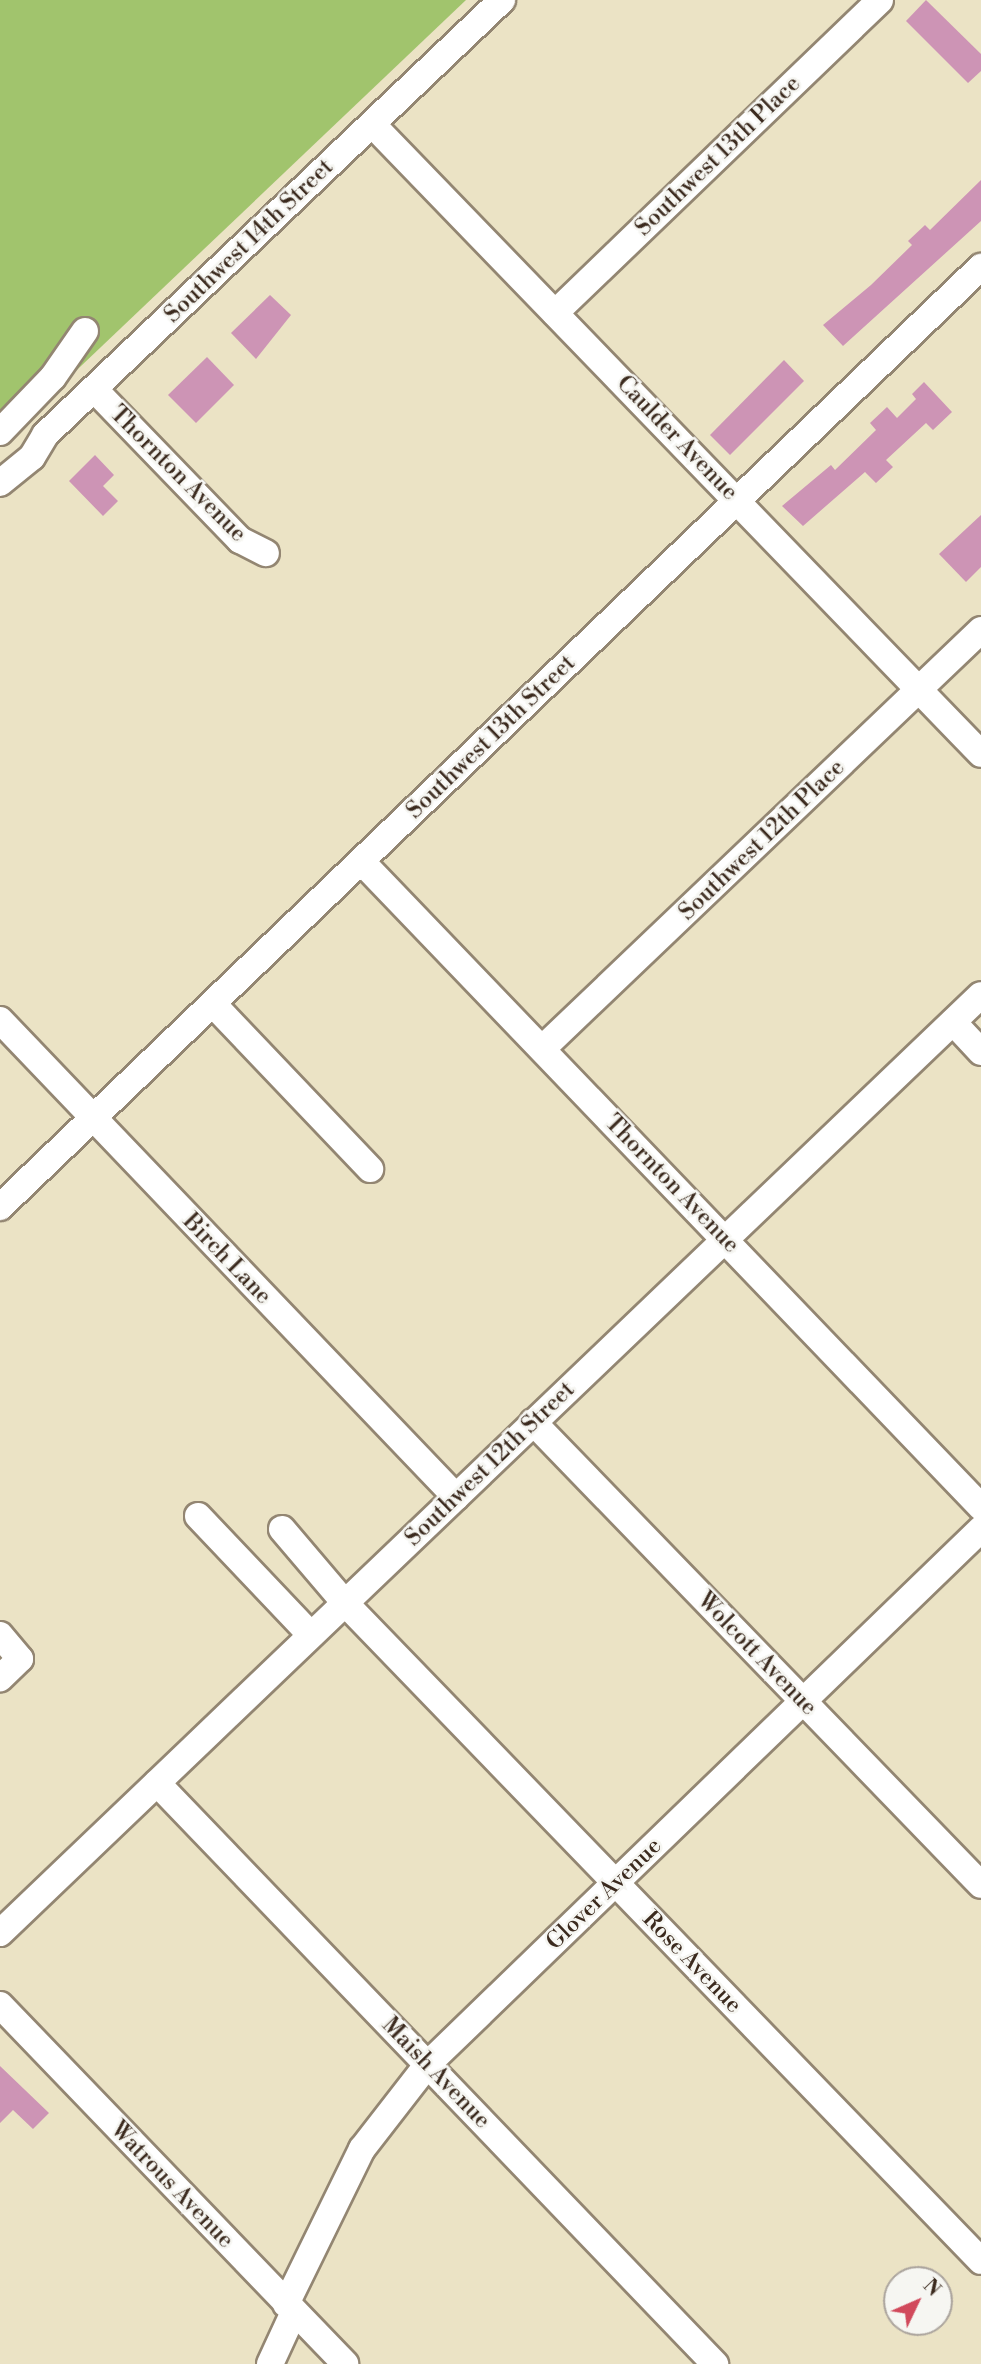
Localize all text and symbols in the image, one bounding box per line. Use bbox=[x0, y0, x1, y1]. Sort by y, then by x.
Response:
street label: Southwest 13th Place bbox=[630, 70, 806, 242]
street label: Southwest 14th Street bbox=[159, 153, 339, 329]
street label: Caulder Avenue bbox=[611, 370, 743, 506]
street label: Thornton Avenue bbox=[104, 400, 252, 548]
street label: Southwest 13th Street bbox=[401, 649, 581, 825]
street label: Southwest 12th Place bbox=[673, 754, 851, 926]
street label: Thornton Avenue bbox=[599, 1109, 745, 1259]
street label: Birch Lane bbox=[177, 1208, 277, 1310]
street label: Southwest 12th Street bbox=[400, 1376, 580, 1552]
street label: Wolcott Avenue bbox=[691, 1587, 823, 1721]
street label: Glover Avenue bbox=[541, 1832, 667, 1956]
street label: Rose Avenue bbox=[637, 1905, 747, 2019]
street label: Maish Avenue bbox=[376, 2012, 496, 2134]
street label: Watrous Avenue bbox=[105, 2116, 239, 2254]
north arrow bbox=[883, 2266, 953, 2336]
text: N bbox=[918, 2274, 946, 2302]

